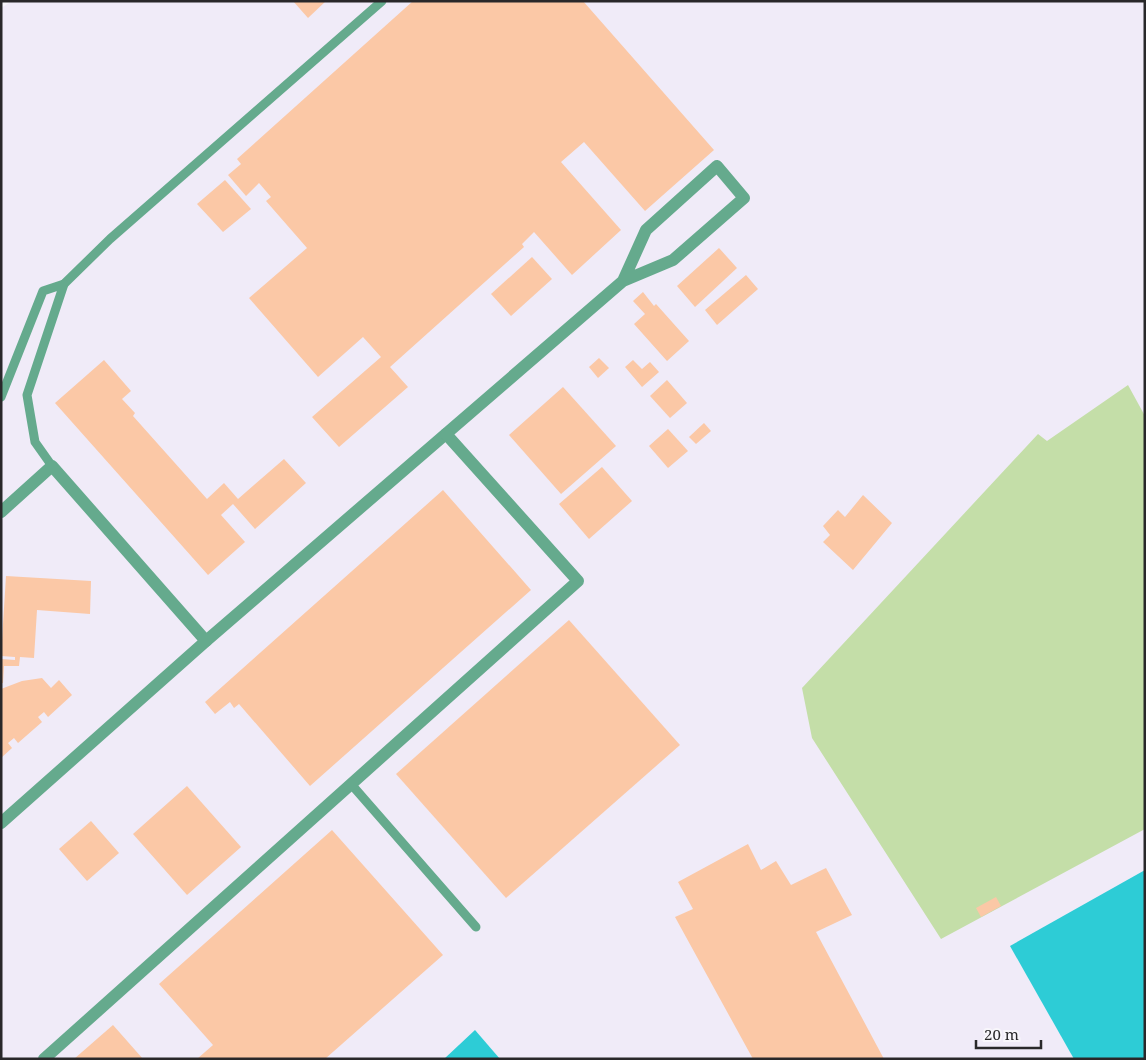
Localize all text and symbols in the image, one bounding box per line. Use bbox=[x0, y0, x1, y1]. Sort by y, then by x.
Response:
scale bar bbox=[976, 1018, 1041, 1050]
text: 20 m bbox=[984, 1024, 1019, 1044]

